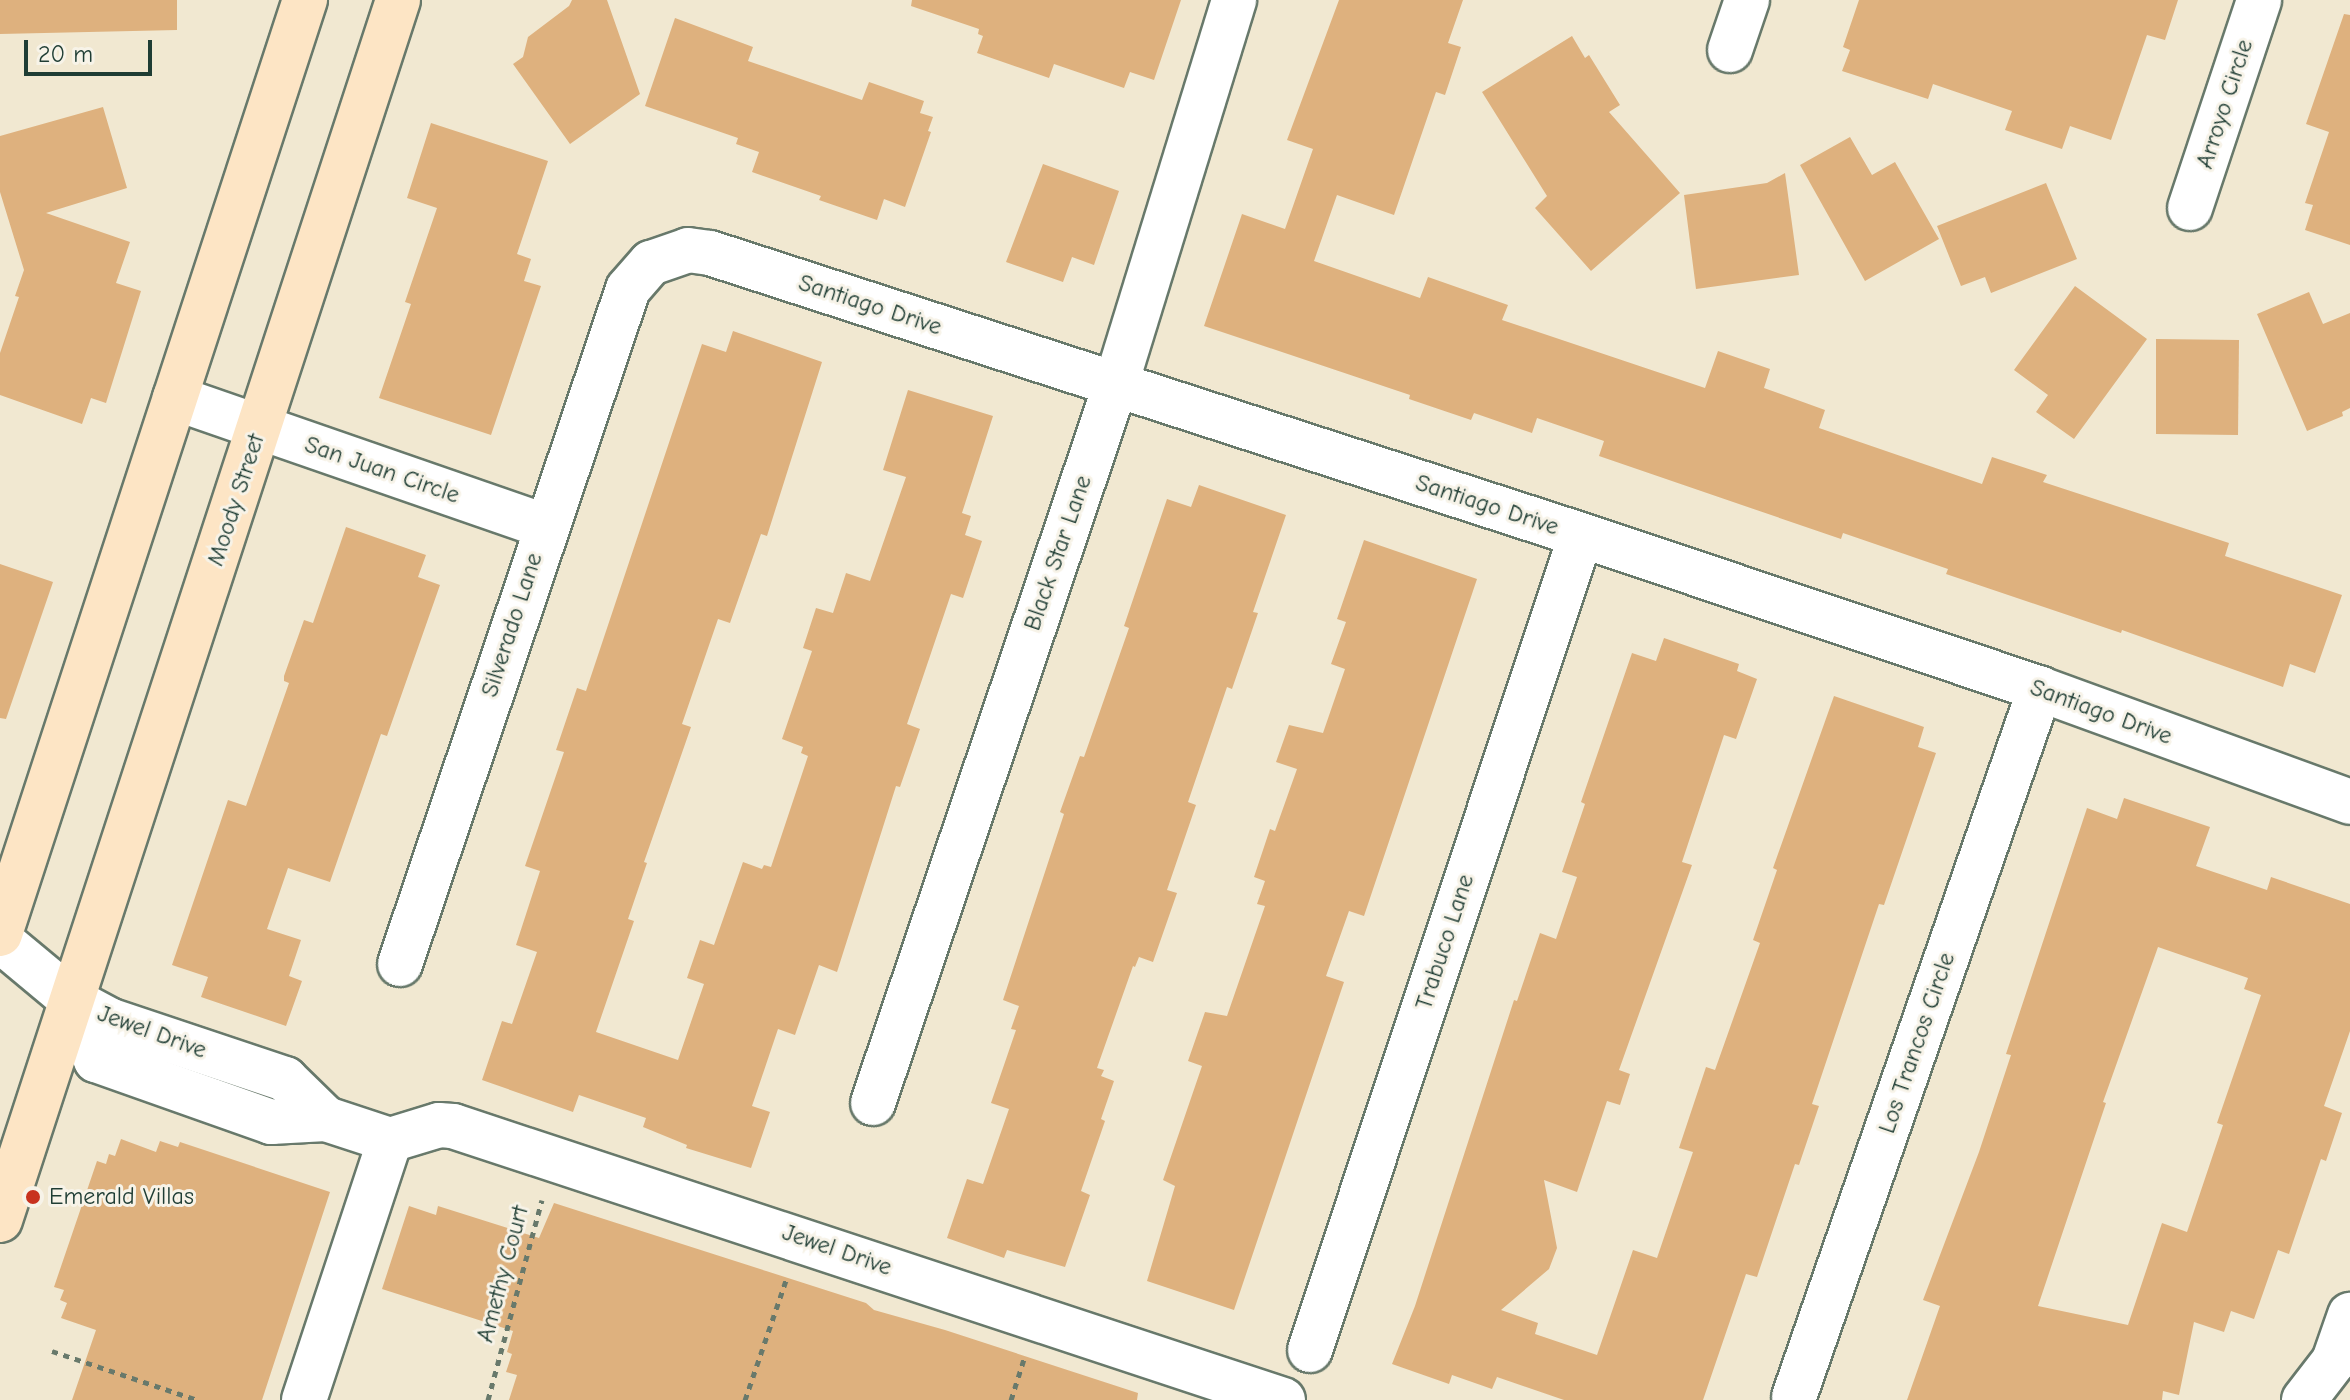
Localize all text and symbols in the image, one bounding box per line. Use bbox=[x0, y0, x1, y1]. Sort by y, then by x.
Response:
scale bar bbox=[28, 24, 156, 74]
street label: Arroyo Circle bbox=[2191, 36, 2259, 172]
text: 20 m bbox=[38, 40, 93, 68]
street label: Santiago Drive bbox=[795, 268, 945, 342]
street label: Moody Street bbox=[201, 430, 271, 570]
street label: San Juan Circle bbox=[301, 430, 463, 510]
street label: Santiago Drive bbox=[1412, 468, 1562, 542]
street label: Black Star Lane bbox=[1018, 472, 1098, 634]
street label: Silverado Lane bbox=[475, 549, 549, 701]
street label: Santiago Drive bbox=[2026, 673, 2176, 751]
street label: Trabuco Lane bbox=[1410, 871, 1480, 1013]
street label: Los Trancos Circle bbox=[1873, 949, 1961, 1137]
street label: Jewel Drive bbox=[94, 999, 210, 1065]
place label: Emerald Villas bbox=[49, 1183, 194, 1211]
marker: Emerald Villas bbox=[24, 1188, 42, 1206]
street label: Amethy Court bbox=[471, 1202, 535, 1346]
street label: Jewel Drive bbox=[778, 1218, 896, 1282]

